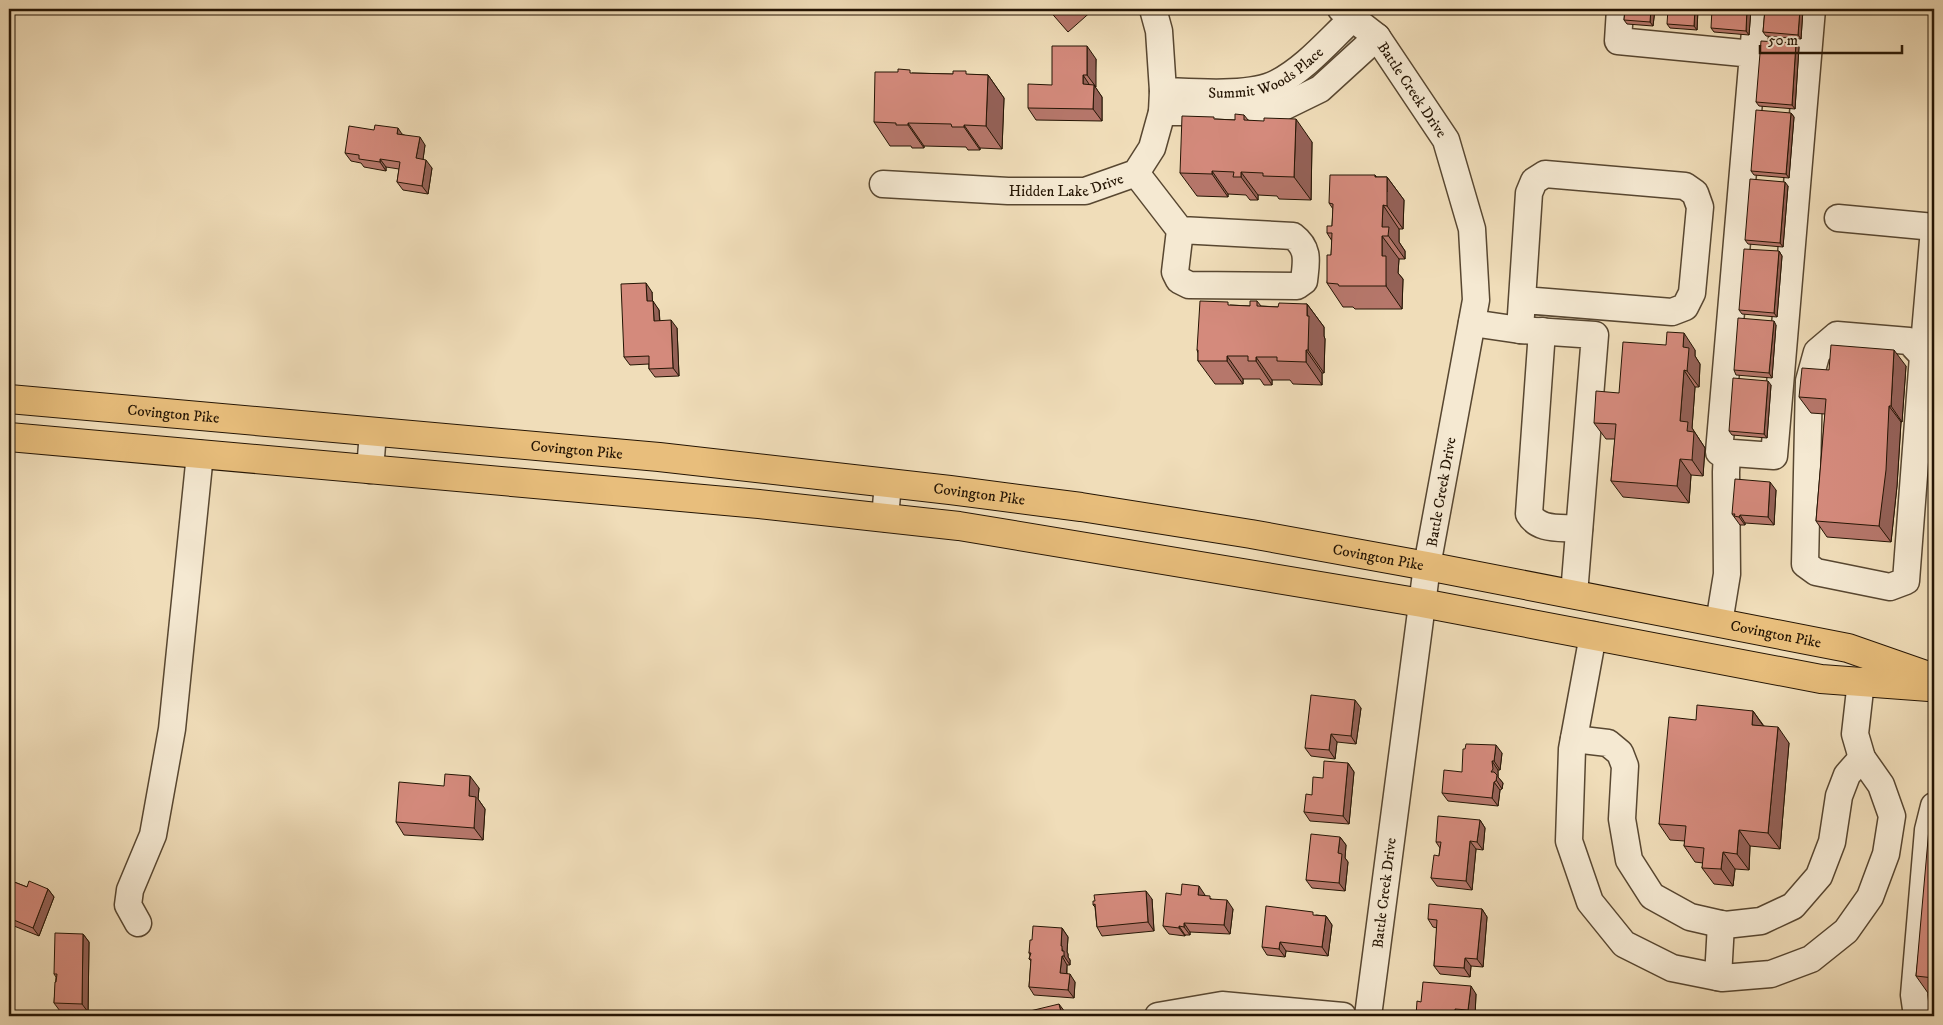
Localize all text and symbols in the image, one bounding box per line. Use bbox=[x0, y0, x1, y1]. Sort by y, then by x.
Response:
scale bar bbox=[1760, 22, 1903, 54]
text: 50 m bbox=[1768, 31, 1798, 50]
street label: Battle Creek Drive bbox=[1373, 38, 1451, 142]
street label: Summit Woods Place bbox=[1208, 43, 1328, 103]
street label: Hidden Lake Drive bbox=[1009, 169, 1126, 201]
street label: Covington Pike bbox=[127, 401, 220, 428]
street label: Battle Creek Drive bbox=[1422, 436, 1461, 549]
street label: Covington Pike bbox=[530, 437, 623, 464]
street label: Covington Pike bbox=[932, 479, 1026, 510]
street label: Covington Pike bbox=[1331, 540, 1425, 575]
street label: Covington Pike bbox=[1729, 616, 1823, 653]
street label: Battle Creek Drive bbox=[1368, 837, 1401, 949]

